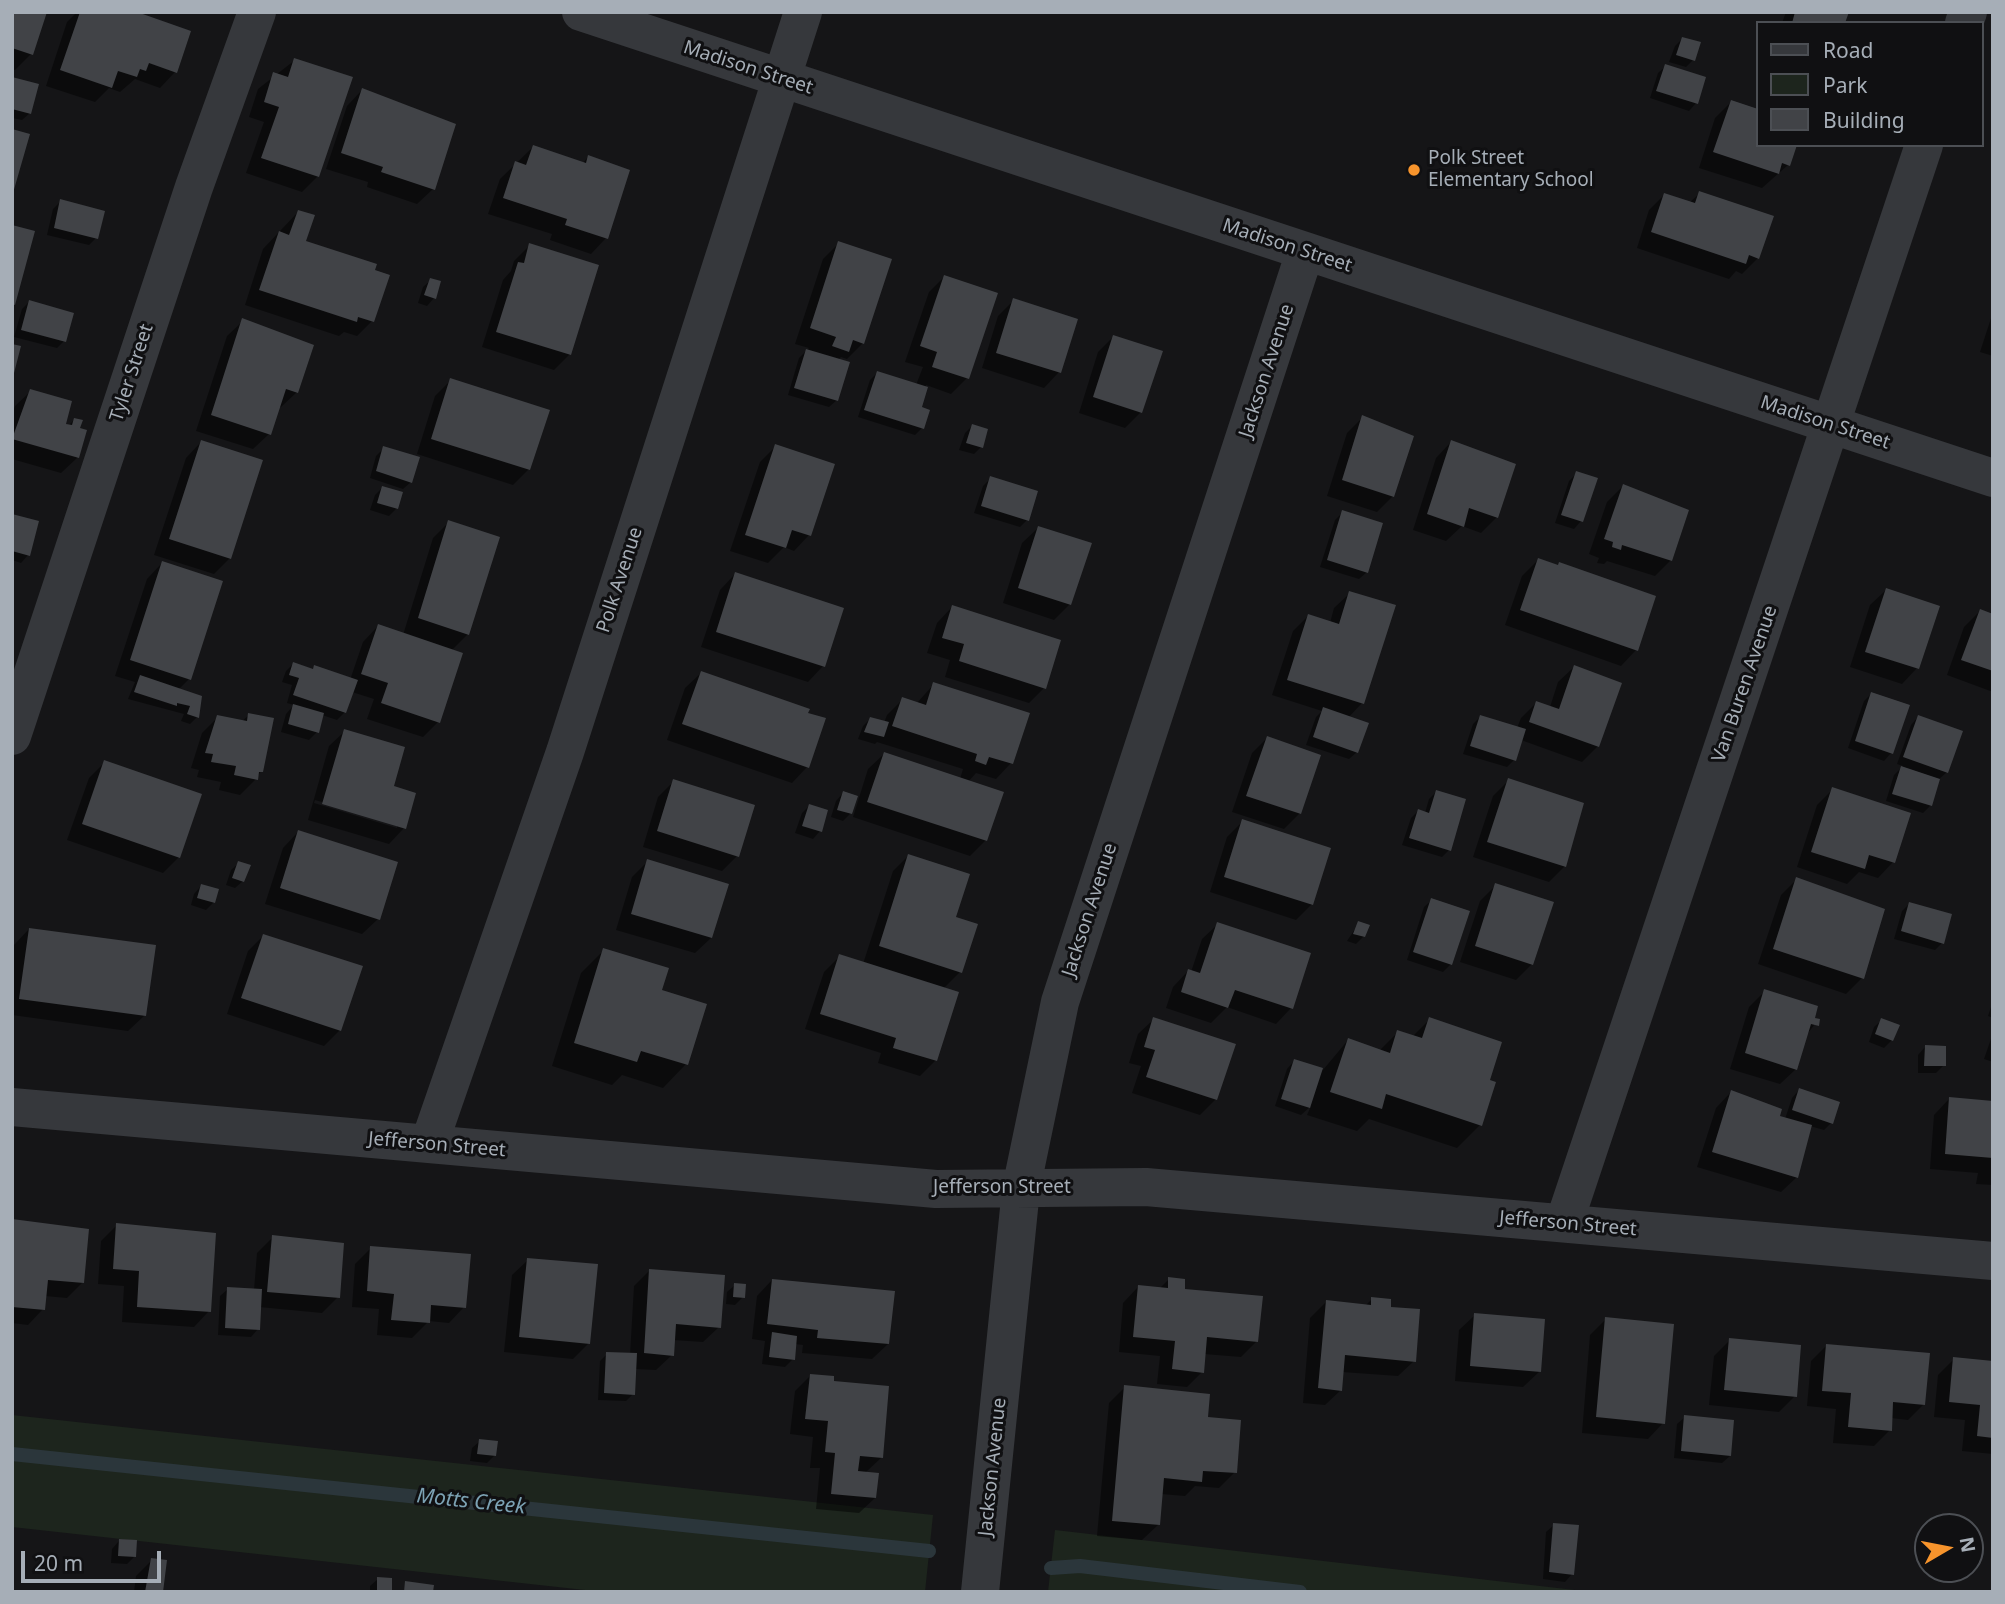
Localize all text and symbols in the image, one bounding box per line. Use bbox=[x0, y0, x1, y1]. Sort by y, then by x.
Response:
legend bbox=[1756, 21, 1984, 147]
street label: Madison Street bbox=[680, 36, 816, 100]
text: Road bbox=[1823, 36, 1873, 64]
text: Park bbox=[1823, 71, 1867, 99]
text: Building bbox=[1823, 106, 1905, 134]
place label: Polk Street Elementary School bbox=[1428, 148, 1594, 192]
marker: Polk Street Elementary School bbox=[1406, 162, 1422, 178]
street label: Madison Street bbox=[1219, 214, 1355, 278]
street label: Jackson Avenue bbox=[1235, 301, 1299, 441]
street label: Tyler Street bbox=[106, 321, 158, 425]
street label: Madison Street bbox=[1757, 391, 1893, 455]
street label: Polk Avenue bbox=[592, 524, 648, 636]
street label: Van Buren Avenue bbox=[1708, 603, 1782, 765]
street label: Jackson Avenue bbox=[1058, 840, 1122, 980]
street label: Jefferson Street bbox=[367, 1128, 507, 1162]
street label: Jefferson Street bbox=[933, 1177, 1071, 1199]
street label: Jefferson Street bbox=[1498, 1207, 1638, 1241]
street label: Jackson Avenue bbox=[974, 1397, 1012, 1537]
water label: Motts Creek bbox=[415, 1484, 527, 1520]
north arrow bbox=[1914, 1513, 1984, 1583]
text: N bbox=[1954, 1535, 1982, 1555]
scale bar bbox=[24, 1538, 164, 1582]
text: 20 m bbox=[34, 1549, 83, 1577]

